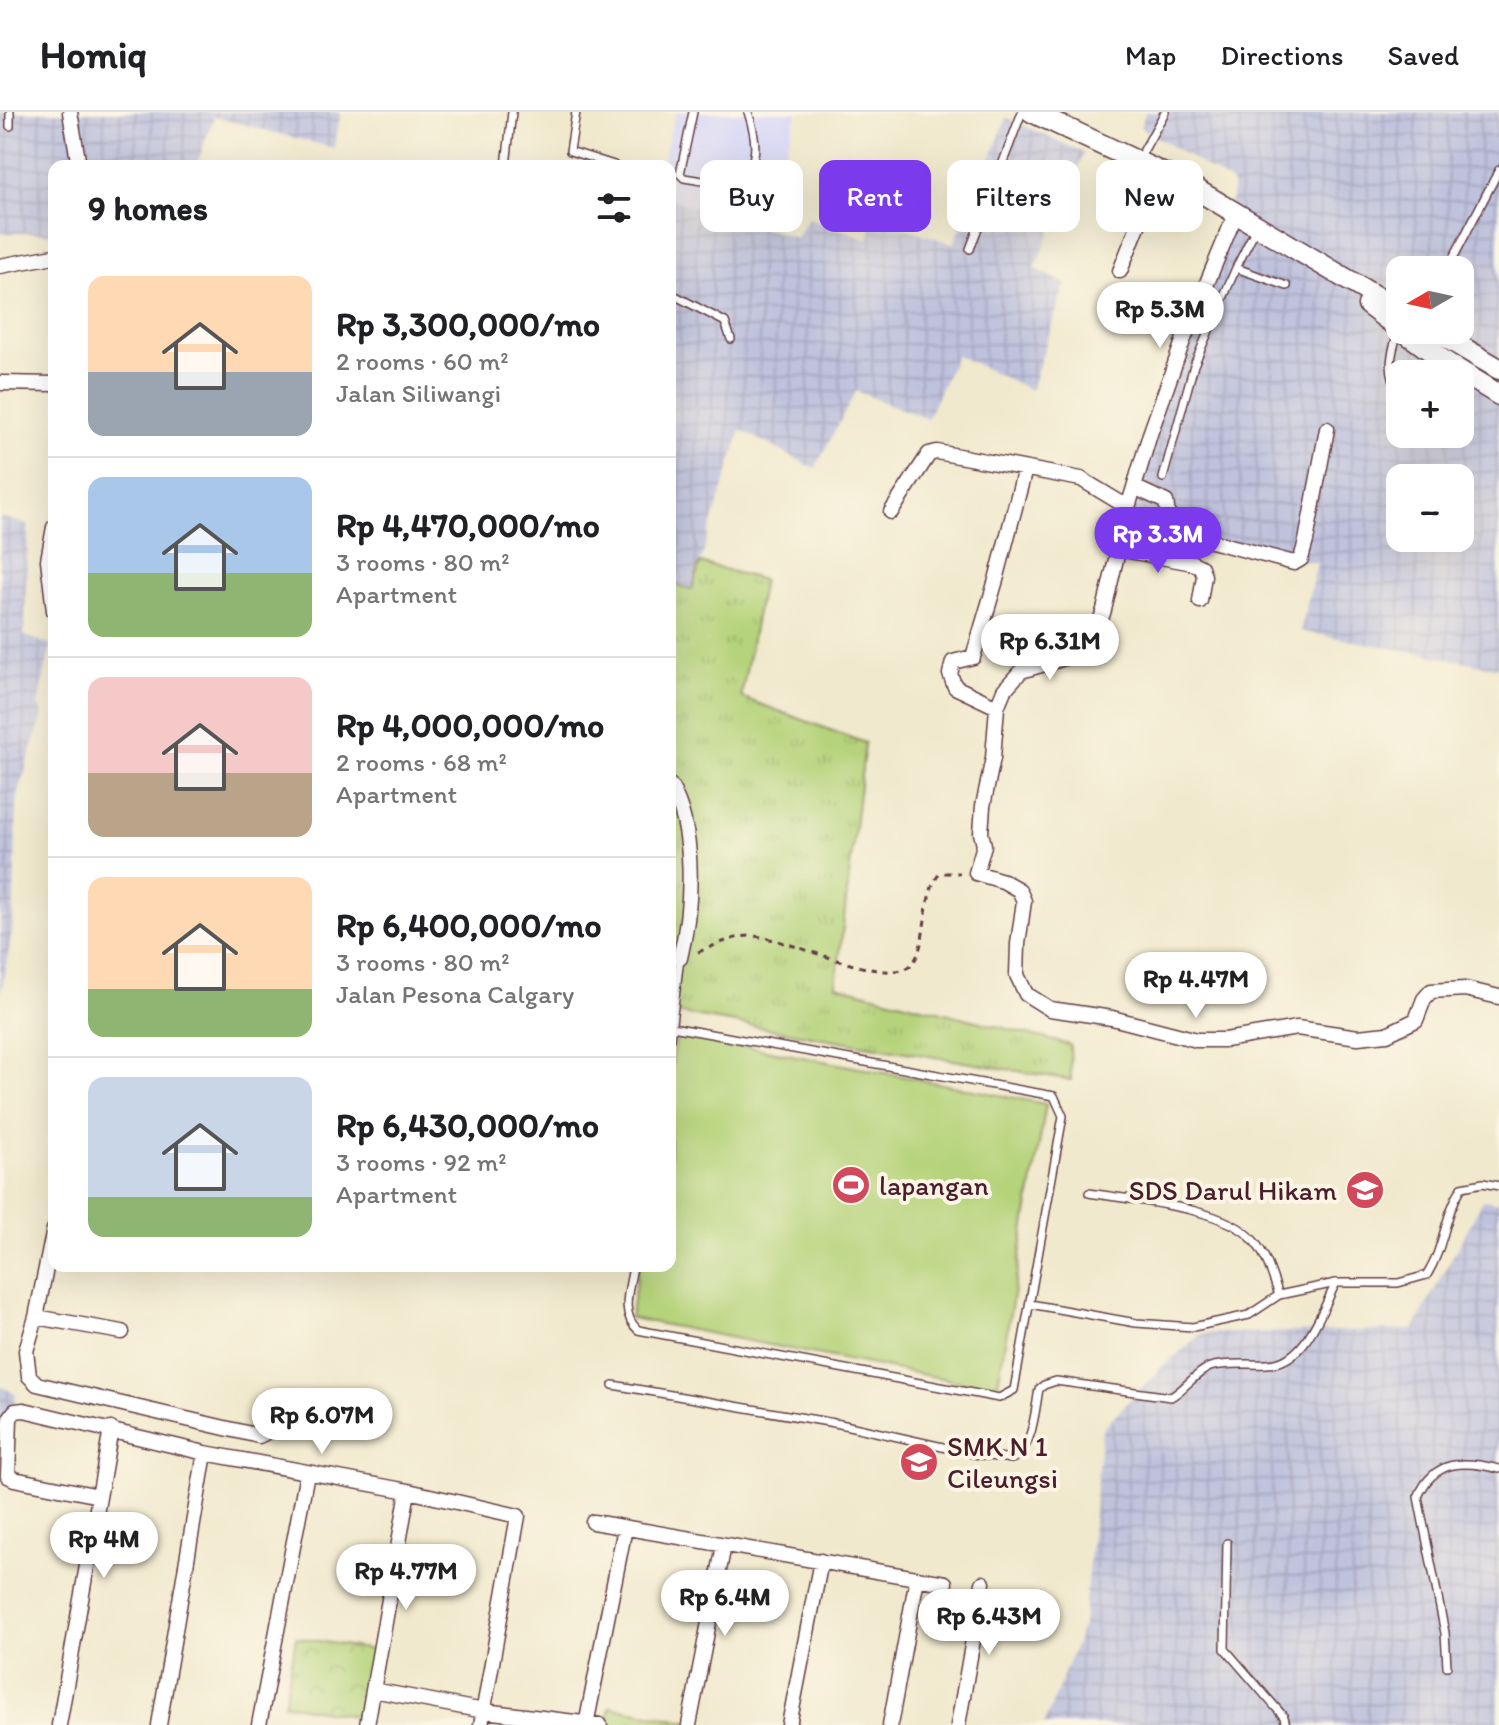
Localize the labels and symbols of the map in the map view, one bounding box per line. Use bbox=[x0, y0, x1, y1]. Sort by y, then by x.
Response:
north arrow bbox=[1386, 256, 1474, 344]
pin: Rp 5.3M bbox=[1086, 282, 1234, 350]
pin: Rp 3.3M bbox=[1084, 507, 1232, 575]
pin: Rp 6.31M bbox=[967, 614, 1133, 682]
pin: Rp 4.47M bbox=[1113, 952, 1279, 1020]
sports icon: lapangan bbox=[830, 1164, 872, 1206]
place label: lapangan bbox=[879, 1168, 989, 1202]
school or university icon: SDS Darul Hikam bbox=[1344, 1169, 1386, 1211]
place label: SDS Darul Hikam bbox=[1129, 1173, 1337, 1207]
pin: Rp 6.07M bbox=[239, 1388, 405, 1456]
place label: SMK N 1 Cileungsi bbox=[947, 1429, 1058, 1495]
school or university icon: SMK N 1 Cileungsi bbox=[898, 1441, 940, 1483]
pin: Rp 4M bbox=[48, 1512, 160, 1580]
pin: Rp 4.77M bbox=[323, 1544, 489, 1612]
pin: Rp 6.4M bbox=[651, 1570, 799, 1638]
pin: Rp 6.43M bbox=[906, 1589, 1072, 1657]

